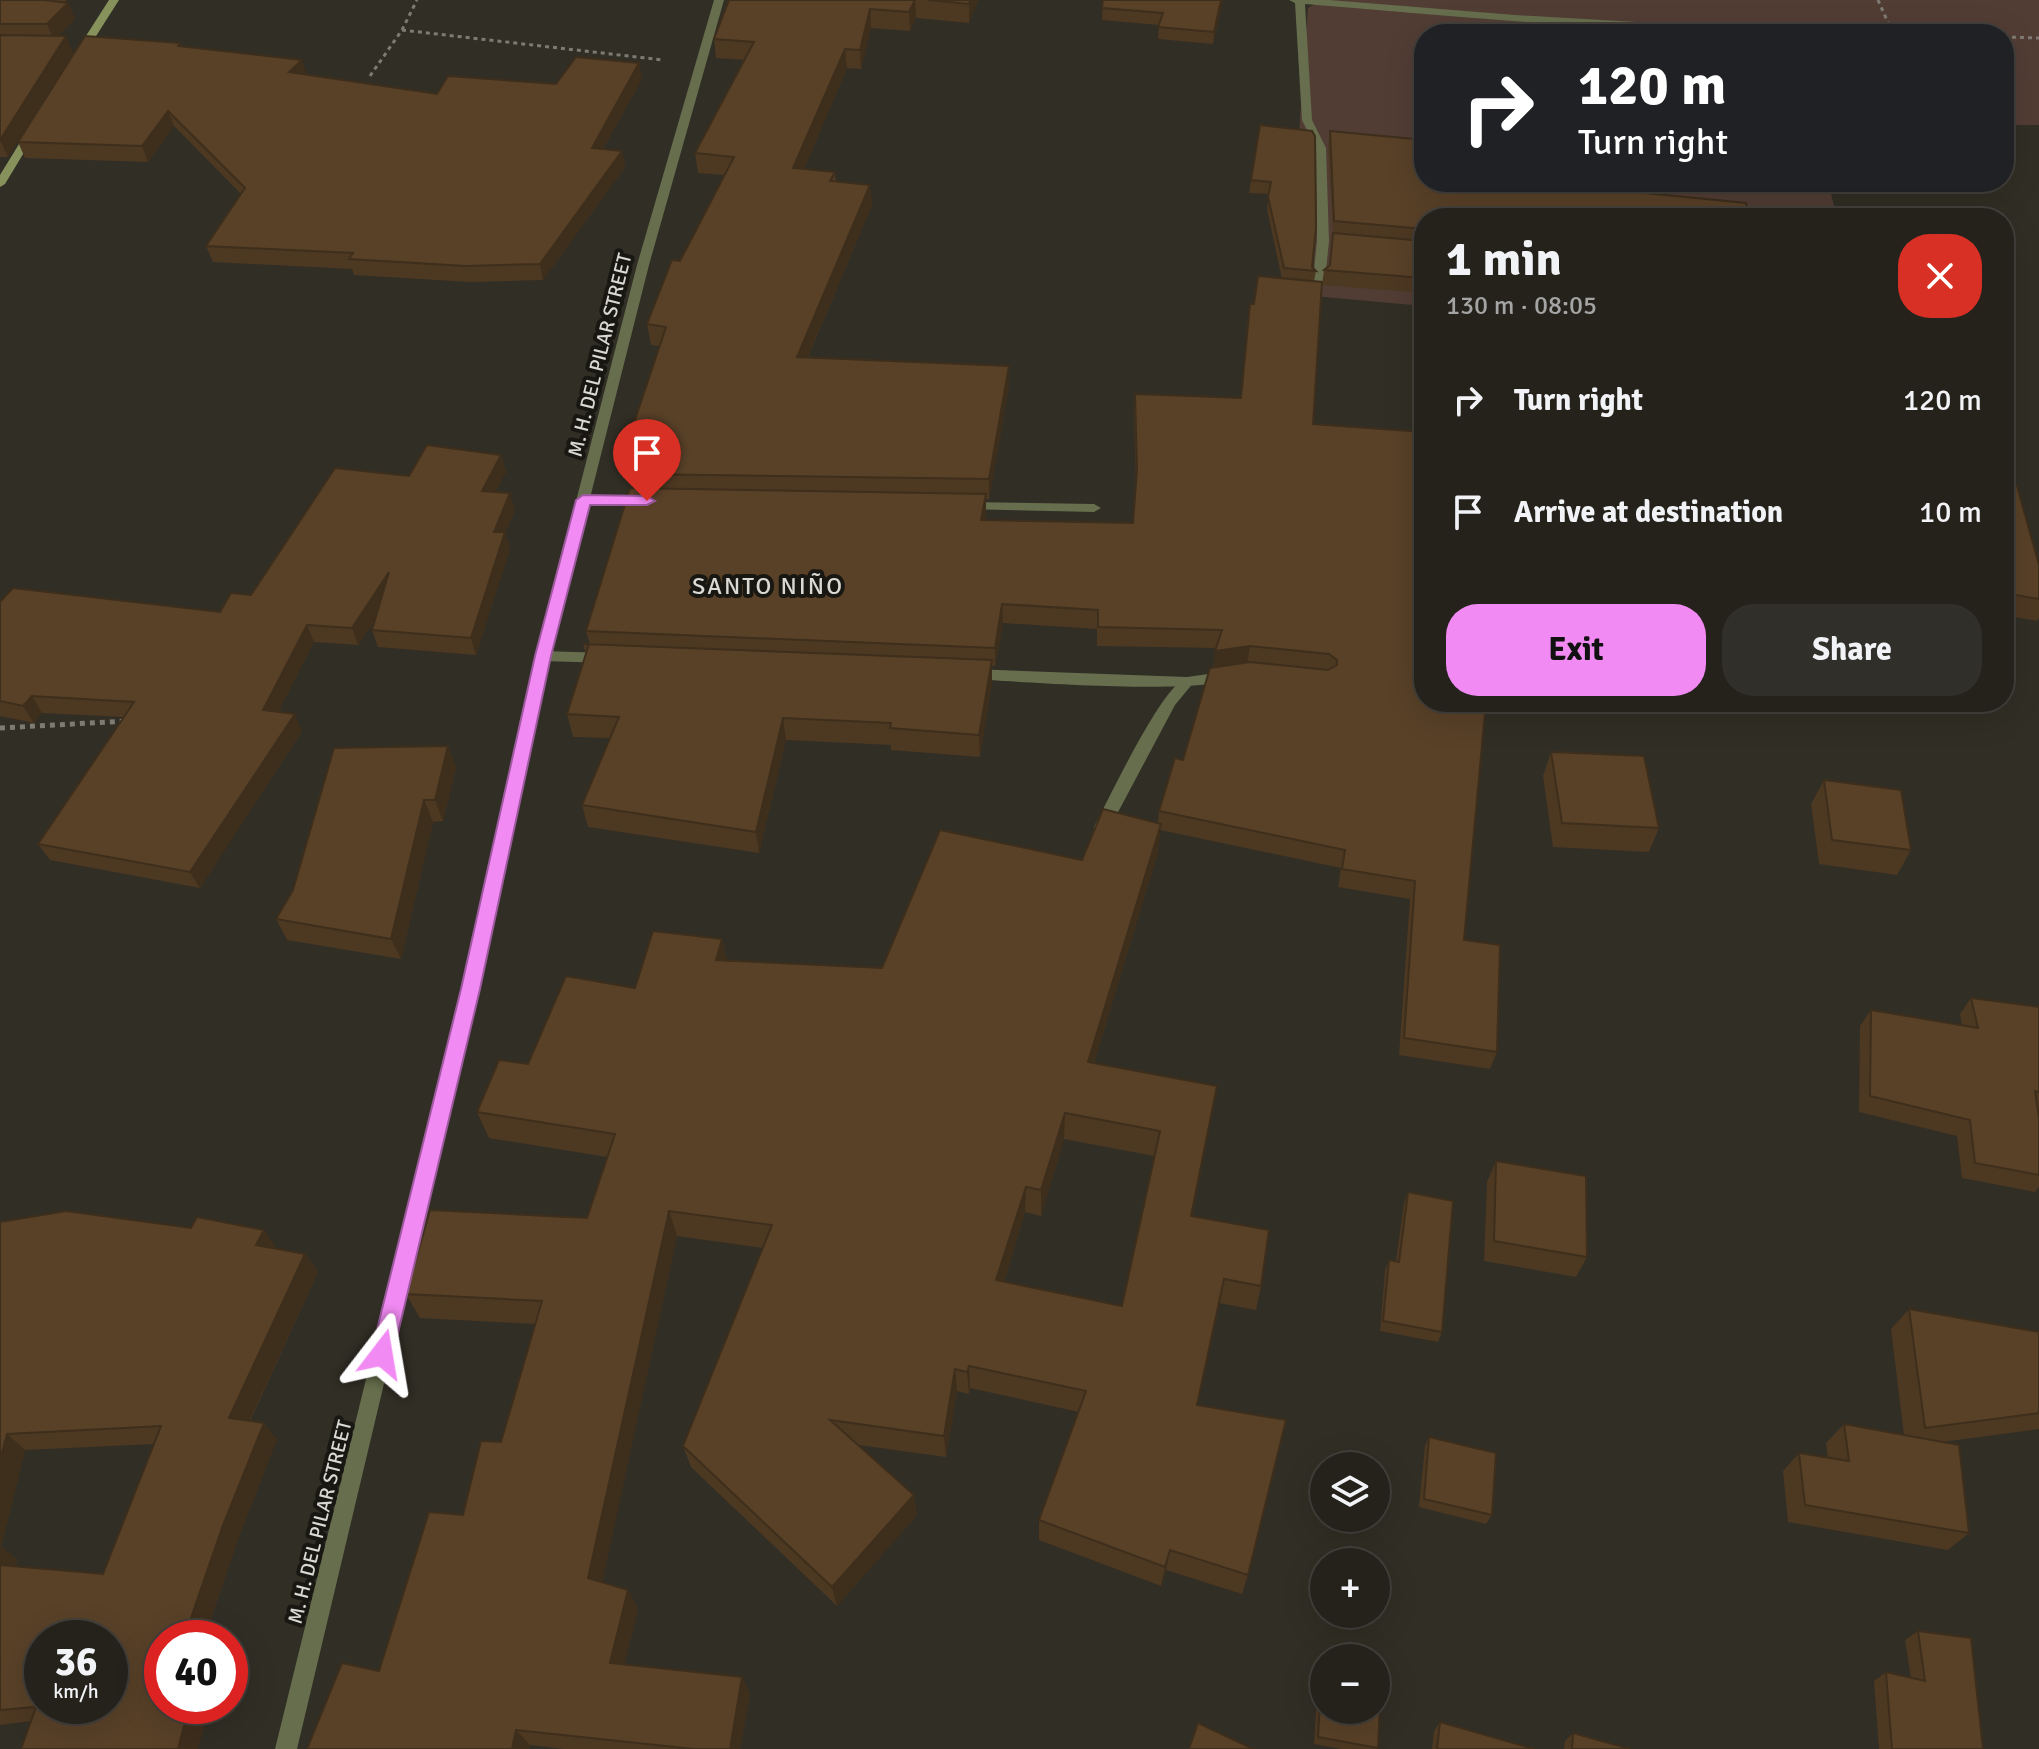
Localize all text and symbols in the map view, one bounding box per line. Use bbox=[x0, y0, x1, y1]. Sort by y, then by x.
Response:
text: 120 m bbox=[1578, 51, 1726, 120]
icon: right bbox=[1446, 56, 1550, 160]
text: Turn right bbox=[1578, 120, 1728, 165]
text: 1 min bbox=[1446, 230, 1562, 289]
button: close bbox=[1898, 234, 1982, 318]
street label: M. H. DEL PILAR STREET bbox=[563, 250, 637, 459]
text: 130 m · 08:05 bbox=[1446, 290, 1597, 322]
icon: right bbox=[1446, 378, 1490, 422]
text: Turn right bbox=[1514, 382, 1643, 419]
text: 120 m bbox=[1903, 382, 1982, 419]
pin bbox=[613, 419, 681, 501]
icon: arrive bbox=[625, 431, 669, 475]
icon: arrive bbox=[1446, 490, 1490, 534]
text: Arrive at destination bbox=[1514, 494, 1783, 531]
text: 10 m bbox=[1919, 494, 1982, 531]
district label: SANTO NIÑO bbox=[692, 571, 844, 601]
button: Exit bbox=[1446, 604, 1706, 696]
button: Share bbox=[1722, 604, 1982, 696]
position arrow bbox=[340, 1312, 424, 1396]
street label: M. H. DEL PILAR STREET bbox=[283, 1417, 357, 1626]
map controls bbox=[1310, 1452, 1390, 1724]
button: layers bbox=[1310, 1452, 1390, 1532]
button: + bbox=[1310, 1548, 1390, 1628]
speed limit sign: 40 bbox=[144, 1620, 248, 1724]
text: 36 bbox=[54, 1637, 98, 1687]
button: − bbox=[1310, 1644, 1390, 1724]
text: km/h bbox=[53, 1679, 99, 1704]

